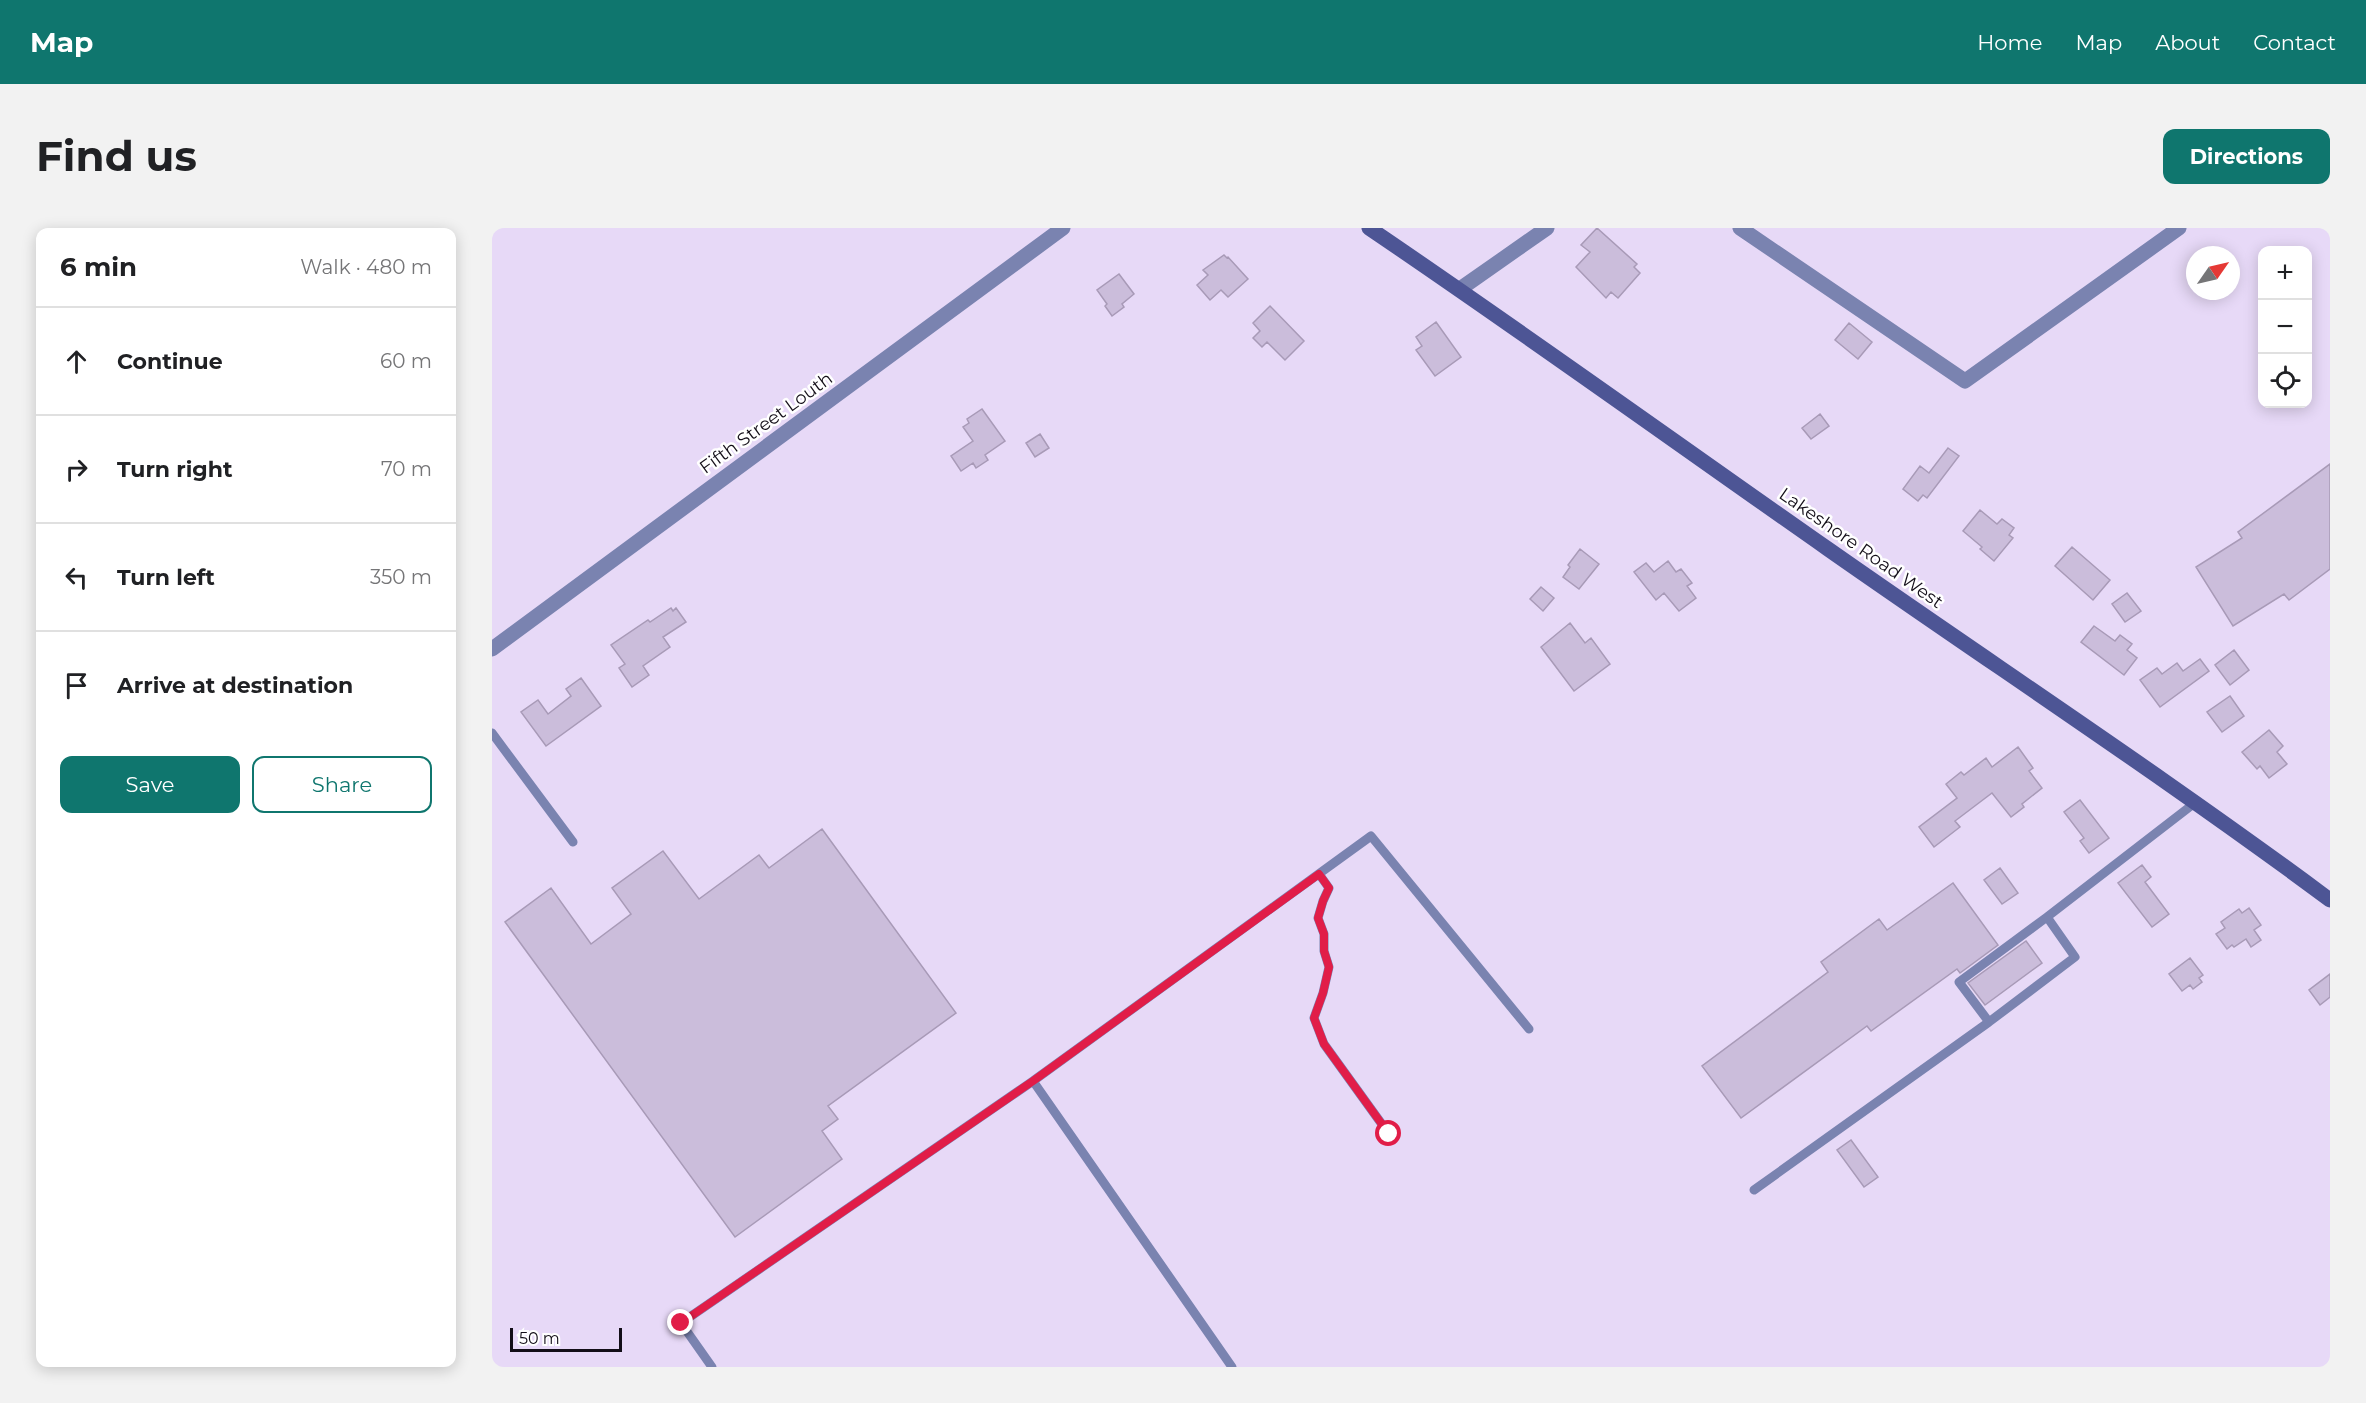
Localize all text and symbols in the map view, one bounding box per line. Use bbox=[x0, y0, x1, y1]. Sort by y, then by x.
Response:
text: Map bbox=[30, 25, 93, 59]
text: Home bbox=[1977, 30, 2042, 55]
text: Map bbox=[2075, 30, 2122, 55]
text: About bbox=[2155, 30, 2220, 55]
text: Contact bbox=[2253, 30, 2336, 55]
button: Directions bbox=[2163, 129, 2330, 184]
text: Find us bbox=[36, 130, 197, 182]
north arrow bbox=[2186, 246, 2240, 300]
map controls bbox=[2258, 246, 2312, 408]
button: + bbox=[2258, 246, 2312, 300]
text: 6 min bbox=[60, 251, 137, 283]
text: Walk · 480 m bbox=[300, 255, 432, 279]
button: − bbox=[2258, 300, 2312, 354]
icon: ahead bbox=[60, 345, 93, 378]
text: Continue bbox=[117, 348, 223, 375]
text: 60 m bbox=[380, 349, 432, 373]
button: locate bbox=[2258, 354, 2312, 408]
street label: Fifth Street Louth bbox=[695, 367, 837, 479]
icon: right bbox=[60, 453, 93, 486]
text: Turn right bbox=[117, 456, 232, 483]
text: 70 m bbox=[381, 457, 432, 481]
street label: Lakeshore Road West bbox=[1775, 483, 1947, 613]
icon: left bbox=[60, 561, 93, 594]
text: Turn left bbox=[117, 564, 215, 591]
text: 350 m bbox=[370, 565, 432, 589]
icon: arrive bbox=[60, 669, 93, 702]
text: Arrive at destination bbox=[117, 672, 353, 699]
button: Save bbox=[60, 756, 240, 813]
button: Share bbox=[252, 756, 432, 813]
route start bbox=[1375, 1120, 1401, 1146]
route end bbox=[667, 1309, 693, 1335]
scale bar bbox=[510, 1325, 622, 1352]
text: 50 m bbox=[519, 1329, 560, 1348]

